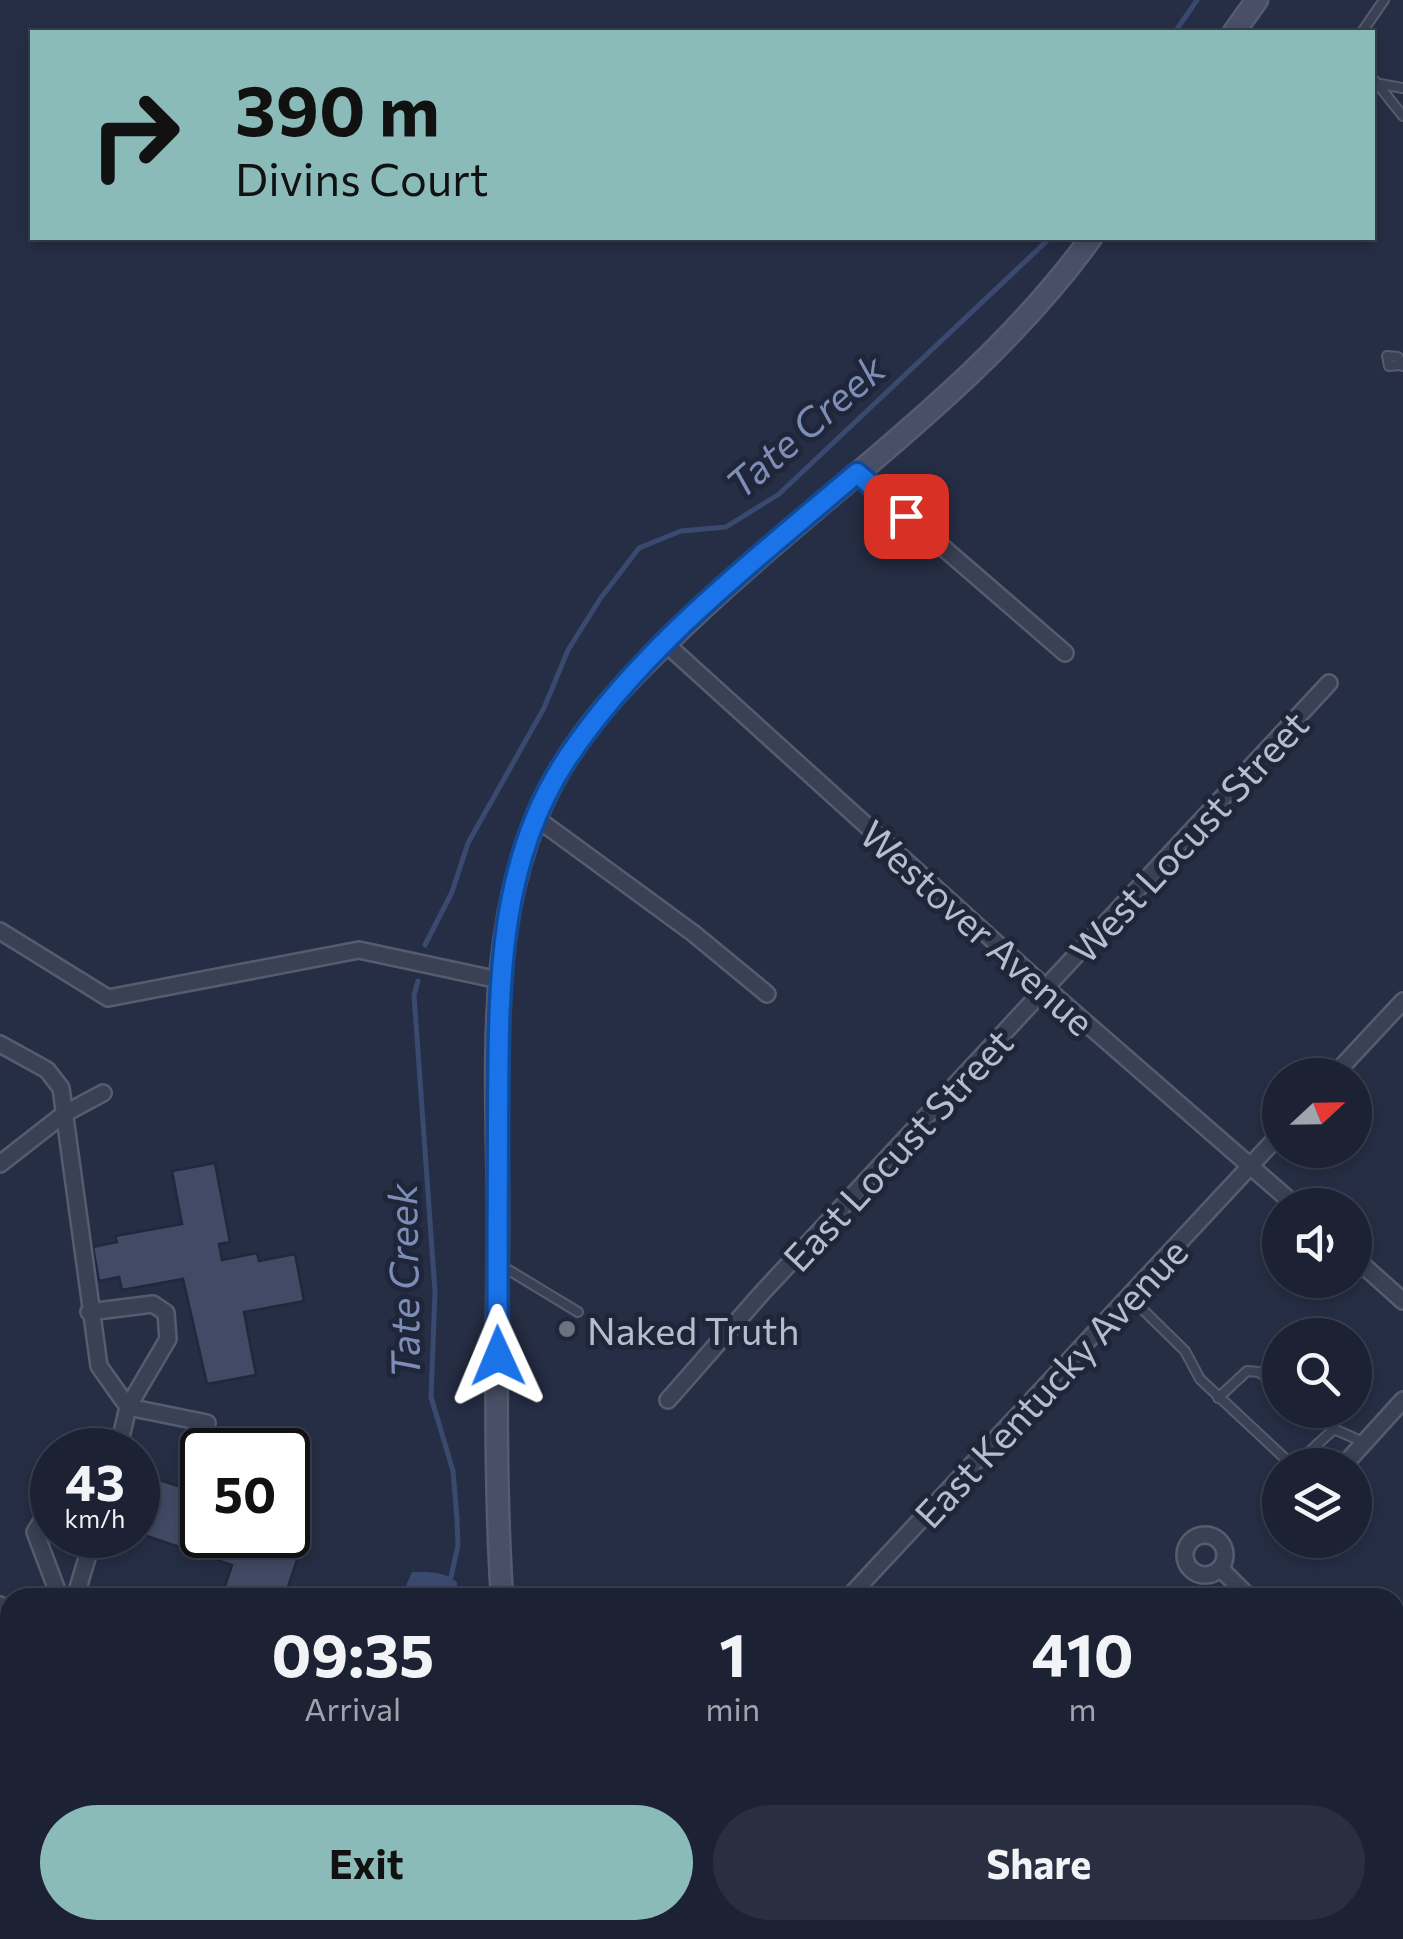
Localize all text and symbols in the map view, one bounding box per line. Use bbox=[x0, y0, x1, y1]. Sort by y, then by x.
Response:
text: 390 m bbox=[235, 65, 440, 150]
icon: right bbox=[70, 70, 200, 200]
text: Divins Court bbox=[235, 150, 489, 205]
water label: Tate Creek bbox=[715, 342, 894, 507]
pin bbox=[864, 474, 949, 559]
icon: arrive bbox=[879, 489, 934, 544]
street label: West Locust Street bbox=[1059, 700, 1317, 972]
street label: Westover Avenue bbox=[851, 810, 1105, 1044]
street label: East Locust Street bbox=[773, 1018, 1021, 1280]
north arrow bbox=[1262, 1058, 1372, 1168]
map controls bbox=[1262, 1058, 1372, 1558]
water label: Tate Creek bbox=[376, 1182, 428, 1379]
button: sound bbox=[1262, 1188, 1372, 1298]
street label: East Kentucky Avenue bbox=[904, 1228, 1196, 1536]
position arrow bbox=[446, 1304, 550, 1408]
place label: Naked Truth bbox=[587, 1306, 799, 1353]
marker: Naked Truth bbox=[556, 1318, 578, 1340]
button: search bbox=[1262, 1318, 1372, 1428]
speed limit sign: 50 bbox=[180, 1428, 310, 1558]
button: layers bbox=[1262, 1448, 1372, 1558]
text: 43 bbox=[65, 1450, 125, 1511]
text: km/h bbox=[65, 1503, 125, 1533]
text: 09:35 bbox=[271, 1616, 434, 1689]
text: 1 bbox=[719, 1616, 746, 1689]
text: 410 bbox=[1032, 1616, 1134, 1689]
text: Arrival bbox=[304, 1688, 401, 1728]
text: min bbox=[706, 1688, 760, 1728]
text: m bbox=[1069, 1688, 1096, 1728]
button: Exit bbox=[40, 1805, 693, 1920]
button: Share bbox=[713, 1805, 1365, 1920]

